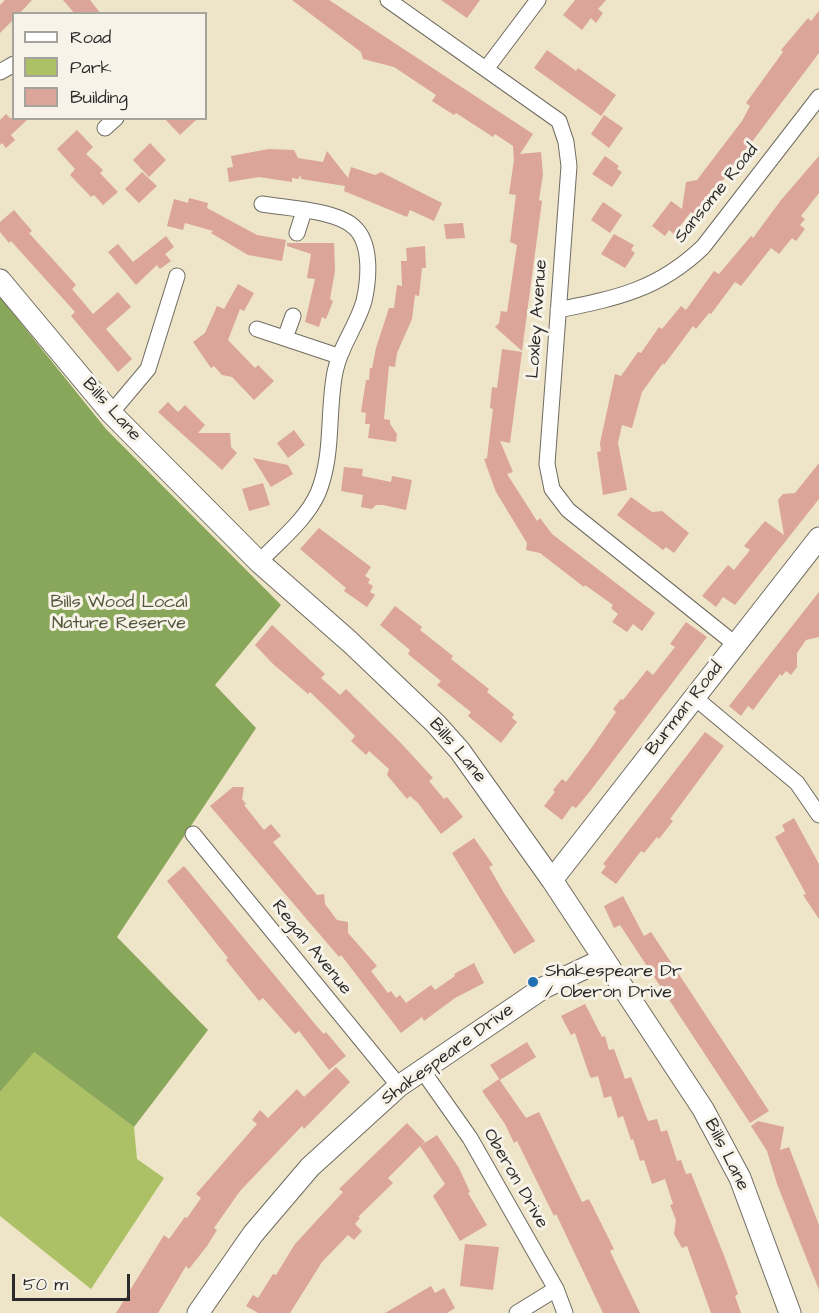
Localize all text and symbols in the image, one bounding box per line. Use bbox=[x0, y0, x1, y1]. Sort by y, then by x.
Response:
legend bbox=[12, 12, 207, 120]
text: Road bbox=[70, 25, 111, 50]
text: Park bbox=[70, 55, 112, 80]
text: Building bbox=[70, 85, 128, 110]
street label: Sansome Road bbox=[670, 140, 764, 248]
street label: Loxley Avenue bbox=[523, 259, 553, 379]
street label: Bills Lane bbox=[77, 374, 145, 446]
park label: Bills Wood Local Nature Reserve bbox=[50, 592, 188, 634]
street label: Burman Road bbox=[642, 658, 728, 760]
street label: Bills Lane bbox=[424, 714, 490, 788]
street label: Regan Avenue bbox=[266, 896, 356, 1000]
place label: Shakespeare Dr / Oberon Drive bbox=[545, 961, 682, 1004]
marker: Shakespeare Dr / Oberon Drive bbox=[526, 975, 540, 989]
street label: Shakespeare Drive bbox=[377, 1000, 519, 1110]
street label: Bills Lane bbox=[699, 1115, 753, 1195]
street label: Oberon Drive bbox=[478, 1125, 552, 1233]
scale bar bbox=[15, 1262, 134, 1300]
text: 50 m bbox=[23, 1272, 68, 1297]

